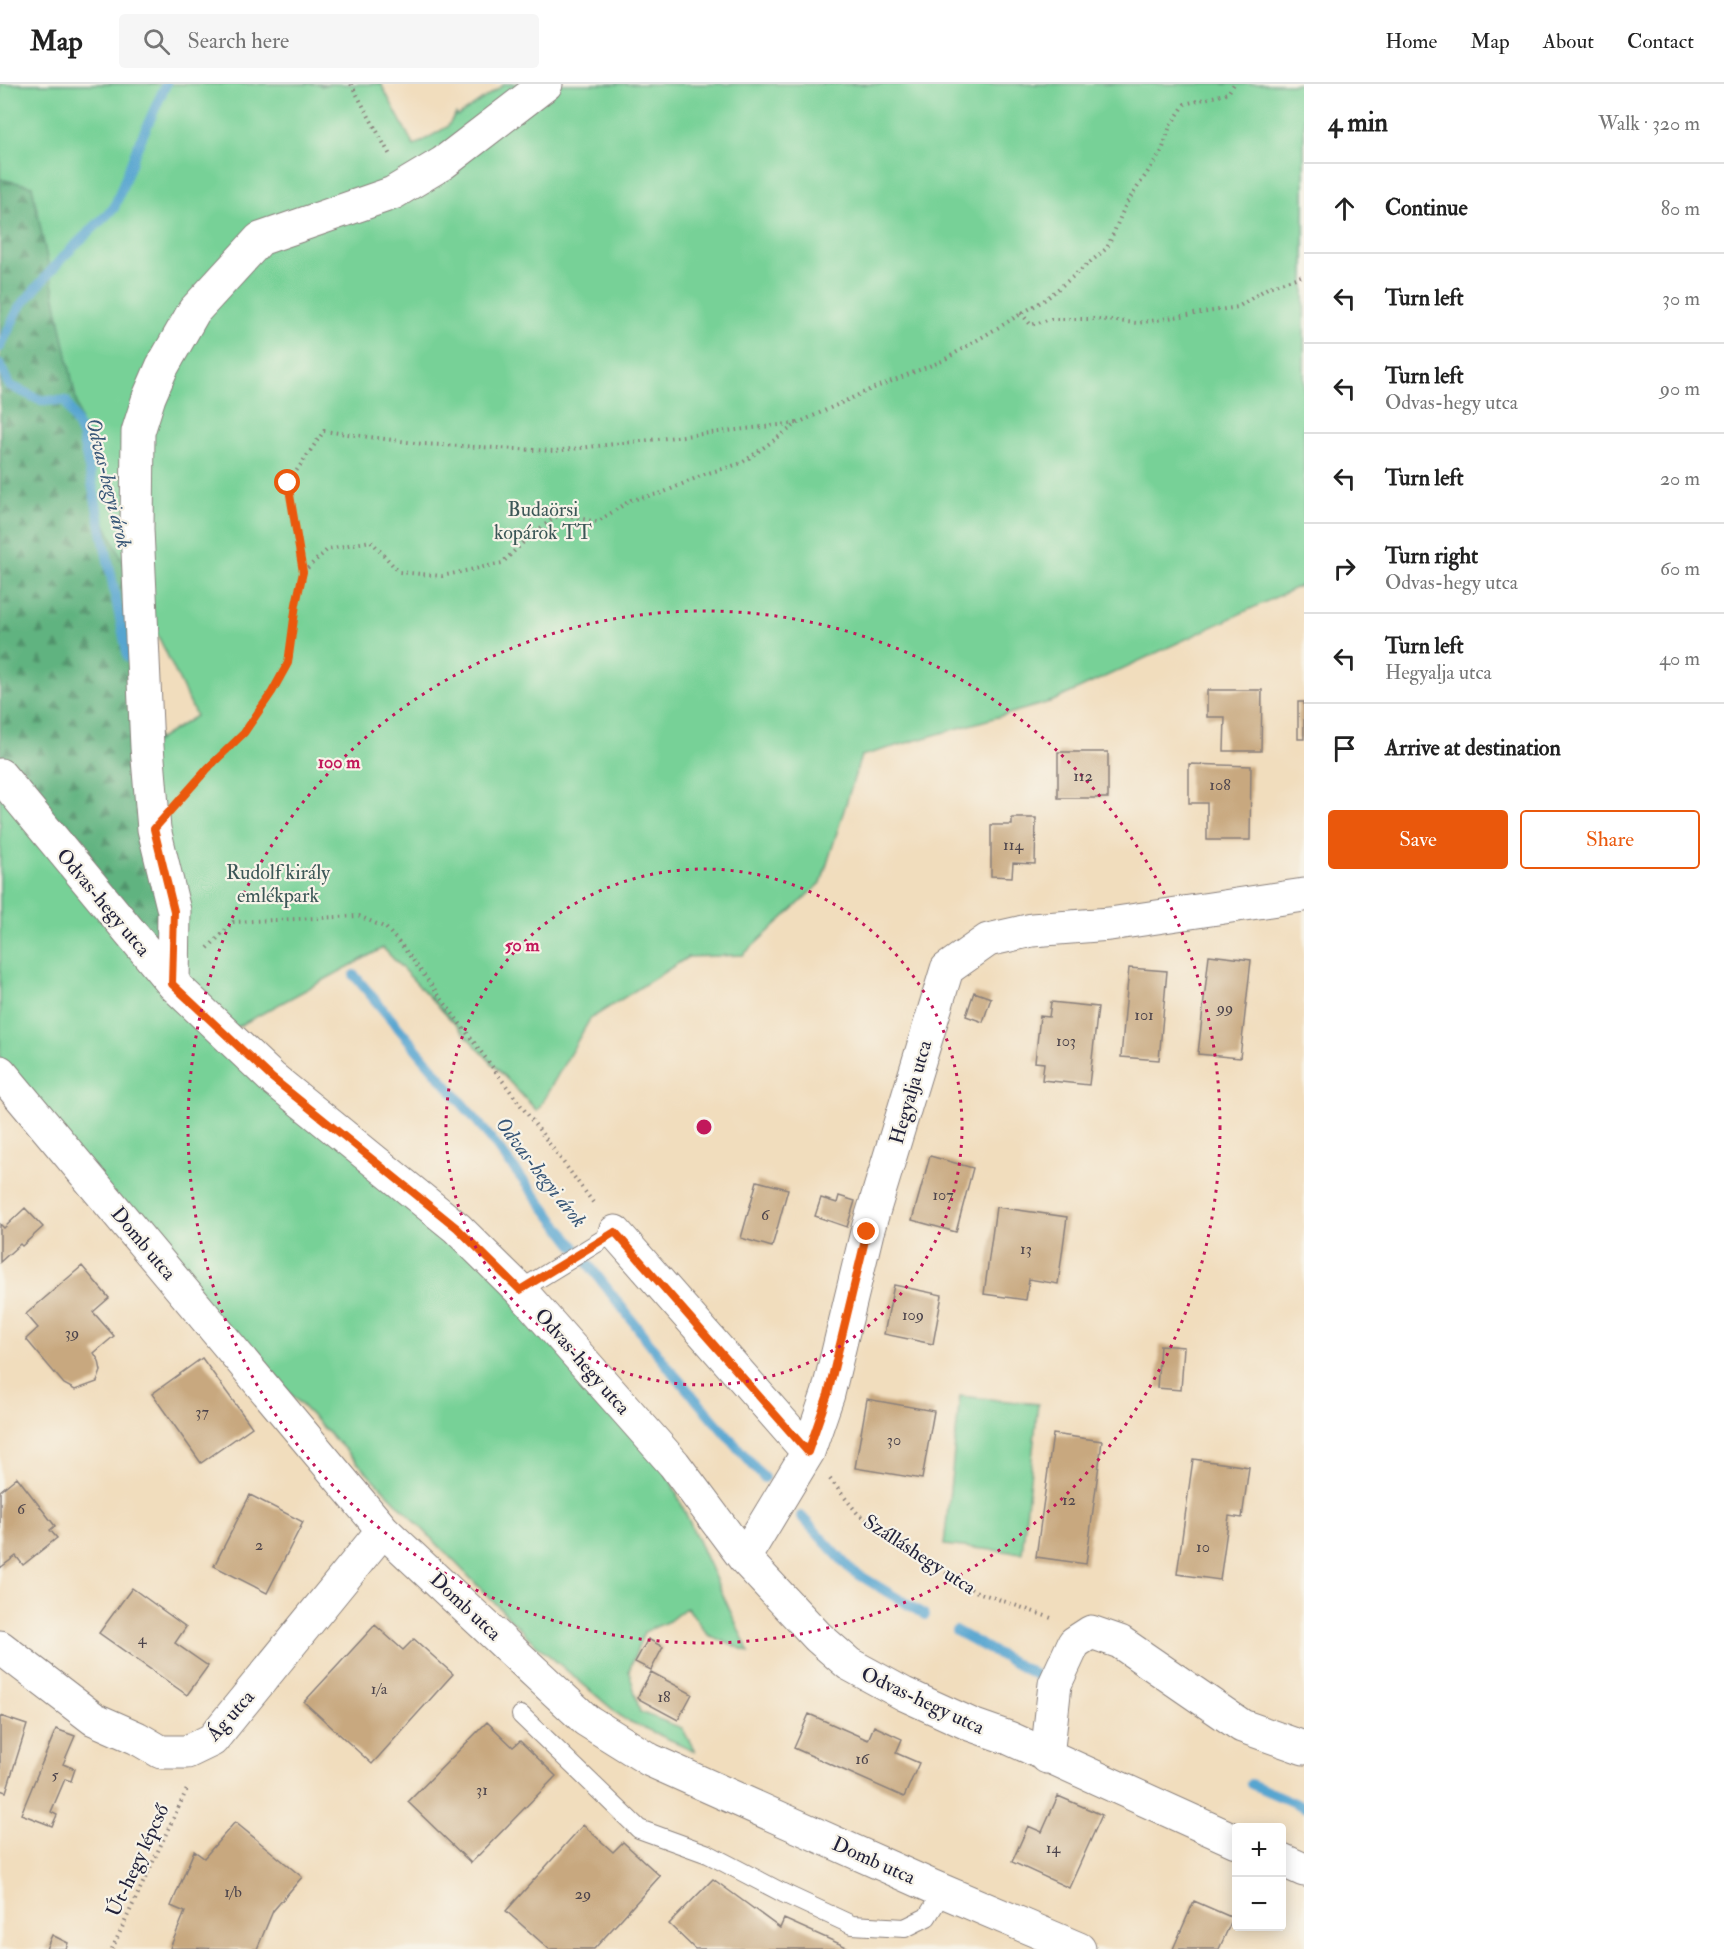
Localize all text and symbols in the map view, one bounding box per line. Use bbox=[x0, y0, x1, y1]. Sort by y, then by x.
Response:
search box bbox=[119, 14, 539, 68]
text: Map bbox=[30, 24, 83, 59]
icon: search bbox=[140, 25, 173, 58]
text: Search here bbox=[188, 27, 289, 55]
text: Home bbox=[1385, 28, 1437, 55]
text: Map bbox=[1470, 28, 1510, 55]
text: About bbox=[1543, 28, 1594, 55]
text: Contact bbox=[1627, 28, 1694, 55]
text: 4 min bbox=[1328, 107, 1388, 139]
text: Walk · 320 m bbox=[1598, 111, 1700, 136]
icon: ahead bbox=[1328, 192, 1361, 225]
text: Continue bbox=[1385, 194, 1468, 222]
text: 80 m bbox=[1661, 196, 1700, 221]
icon: left bbox=[1328, 282, 1361, 315]
text: Turn left bbox=[1385, 284, 1464, 312]
text: 30 m bbox=[1662, 286, 1700, 311]
text: Turn left bbox=[1385, 362, 1464, 390]
icon: left bbox=[1328, 372, 1361, 405]
text: 90 m bbox=[1660, 376, 1700, 401]
text: Odvas-hegy utca bbox=[1385, 390, 1518, 415]
water label: Odvas-hegyi árok bbox=[79, 415, 138, 551]
icon: left bbox=[1328, 462, 1361, 495]
text: Turn left bbox=[1385, 464, 1464, 492]
text: 20 m bbox=[1660, 466, 1700, 491]
route start bbox=[274, 469, 300, 495]
park label: Budaörsi kopárok TT bbox=[494, 497, 592, 546]
text: Turn right bbox=[1385, 542, 1478, 570]
icon: right bbox=[1328, 552, 1361, 585]
text: 60 m bbox=[1660, 556, 1700, 581]
text: Odvas-hegy utca bbox=[1385, 570, 1518, 595]
text: Turn left bbox=[1385, 632, 1464, 660]
icon: left bbox=[1328, 642, 1361, 675]
text: 40 m bbox=[1659, 646, 1700, 671]
text: Hegyalja utca bbox=[1385, 660, 1492, 685]
icon: arrive bbox=[1328, 732, 1361, 765]
text: Arrive at destination bbox=[1385, 734, 1561, 762]
text: 100 m bbox=[318, 751, 361, 774]
house number: 112 bbox=[1073, 766, 1093, 786]
house number: 108 bbox=[1209, 775, 1231, 795]
button: Save bbox=[1328, 810, 1508, 869]
button: Share bbox=[1520, 810, 1700, 869]
house number: 114 bbox=[1003, 835, 1024, 855]
street label: Odvas-hegy utca bbox=[51, 843, 156, 962]
park label: Rudolf király emlékpark bbox=[226, 860, 331, 909]
text: 50 m bbox=[505, 934, 540, 957]
house number: 99 bbox=[1216, 998, 1233, 1018]
house number: 101 bbox=[1134, 1005, 1154, 1025]
house number: 103 bbox=[1056, 1031, 1076, 1051]
street label: Hegyalja utca bbox=[884, 1037, 937, 1147]
water label: Odvas-hegyi árok bbox=[489, 1112, 592, 1233]
centre of rings bbox=[694, 1117, 714, 1137]
house number: 107 bbox=[932, 1185, 954, 1205]
street label: Domb utca bbox=[106, 1201, 182, 1286]
house number: 6 bbox=[761, 1205, 770, 1225]
route end bbox=[853, 1218, 879, 1244]
house number: 13 bbox=[1020, 1239, 1032, 1259]
street label: Odvas-hegy utca bbox=[530, 1303, 636, 1420]
house number: 109 bbox=[902, 1305, 924, 1325]
house number: 39 bbox=[65, 1323, 79, 1343]
house number: 37 bbox=[195, 1402, 209, 1422]
house number: 30 bbox=[887, 1430, 901, 1450]
house number: 12 bbox=[1062, 1490, 1076, 1510]
house number: 6 bbox=[17, 1499, 26, 1519]
street label: Szálláshegy utca bbox=[859, 1509, 981, 1601]
house number: 2 bbox=[255, 1535, 263, 1555]
house number: 10 bbox=[1196, 1537, 1210, 1557]
street label: Domb utca bbox=[425, 1567, 507, 1646]
house number: 4 bbox=[138, 1629, 148, 1649]
street label: Odvas-hegy utca bbox=[857, 1661, 989, 1740]
house number: 1/a bbox=[371, 1679, 388, 1699]
street label: Ág utca bbox=[200, 1684, 260, 1747]
house number: 18 bbox=[657, 1687, 671, 1707]
house number: 16 bbox=[855, 1749, 870, 1769]
house number: 5 bbox=[51, 1765, 59, 1785]
house number: 31 bbox=[476, 1780, 488, 1800]
street label: Út-hegy lépcső bbox=[100, 1799, 175, 1921]
map controls bbox=[1232, 1823, 1286, 1931]
button: + bbox=[1232, 1823, 1286, 1877]
street label: Domb utca bbox=[828, 1831, 920, 1890]
house number: 14 bbox=[1046, 1838, 1062, 1858]
button: − bbox=[1232, 1877, 1286, 1931]
house number: 1/b bbox=[224, 1882, 242, 1902]
house number: 29 bbox=[575, 1884, 591, 1904]

